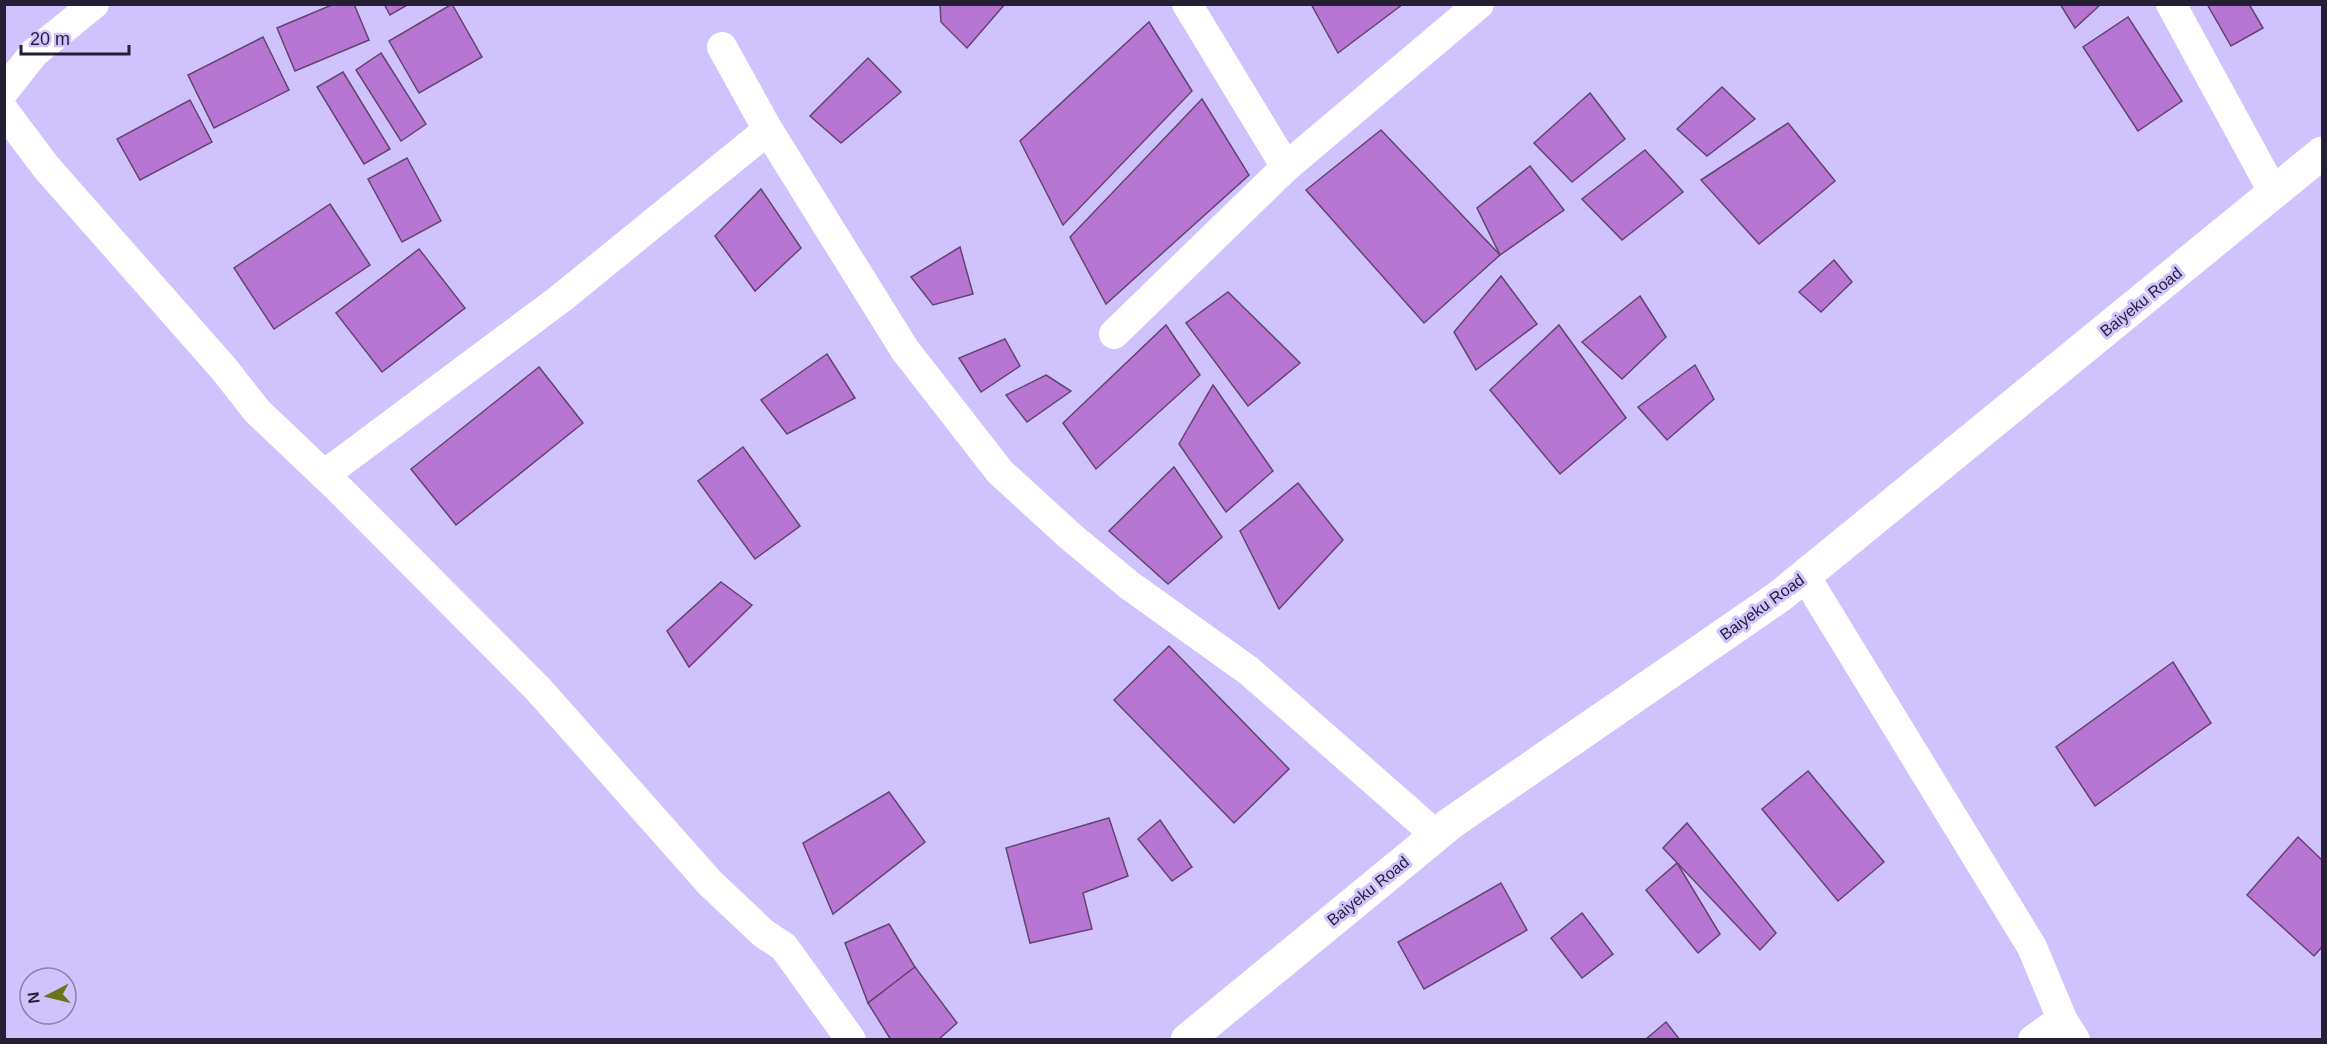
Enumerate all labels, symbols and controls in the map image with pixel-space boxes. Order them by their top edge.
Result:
scale bar [21,18,129,56]
text: 20 m [30,29,70,49]
street label: Baiyeku Road [2097,264,2185,340]
street label: Baiyeku Road [1717,571,1807,643]
street label: Baiyeku Road [1324,853,1412,929]
north arrow [18,966,78,1026]
text: N [24,991,43,1005]

